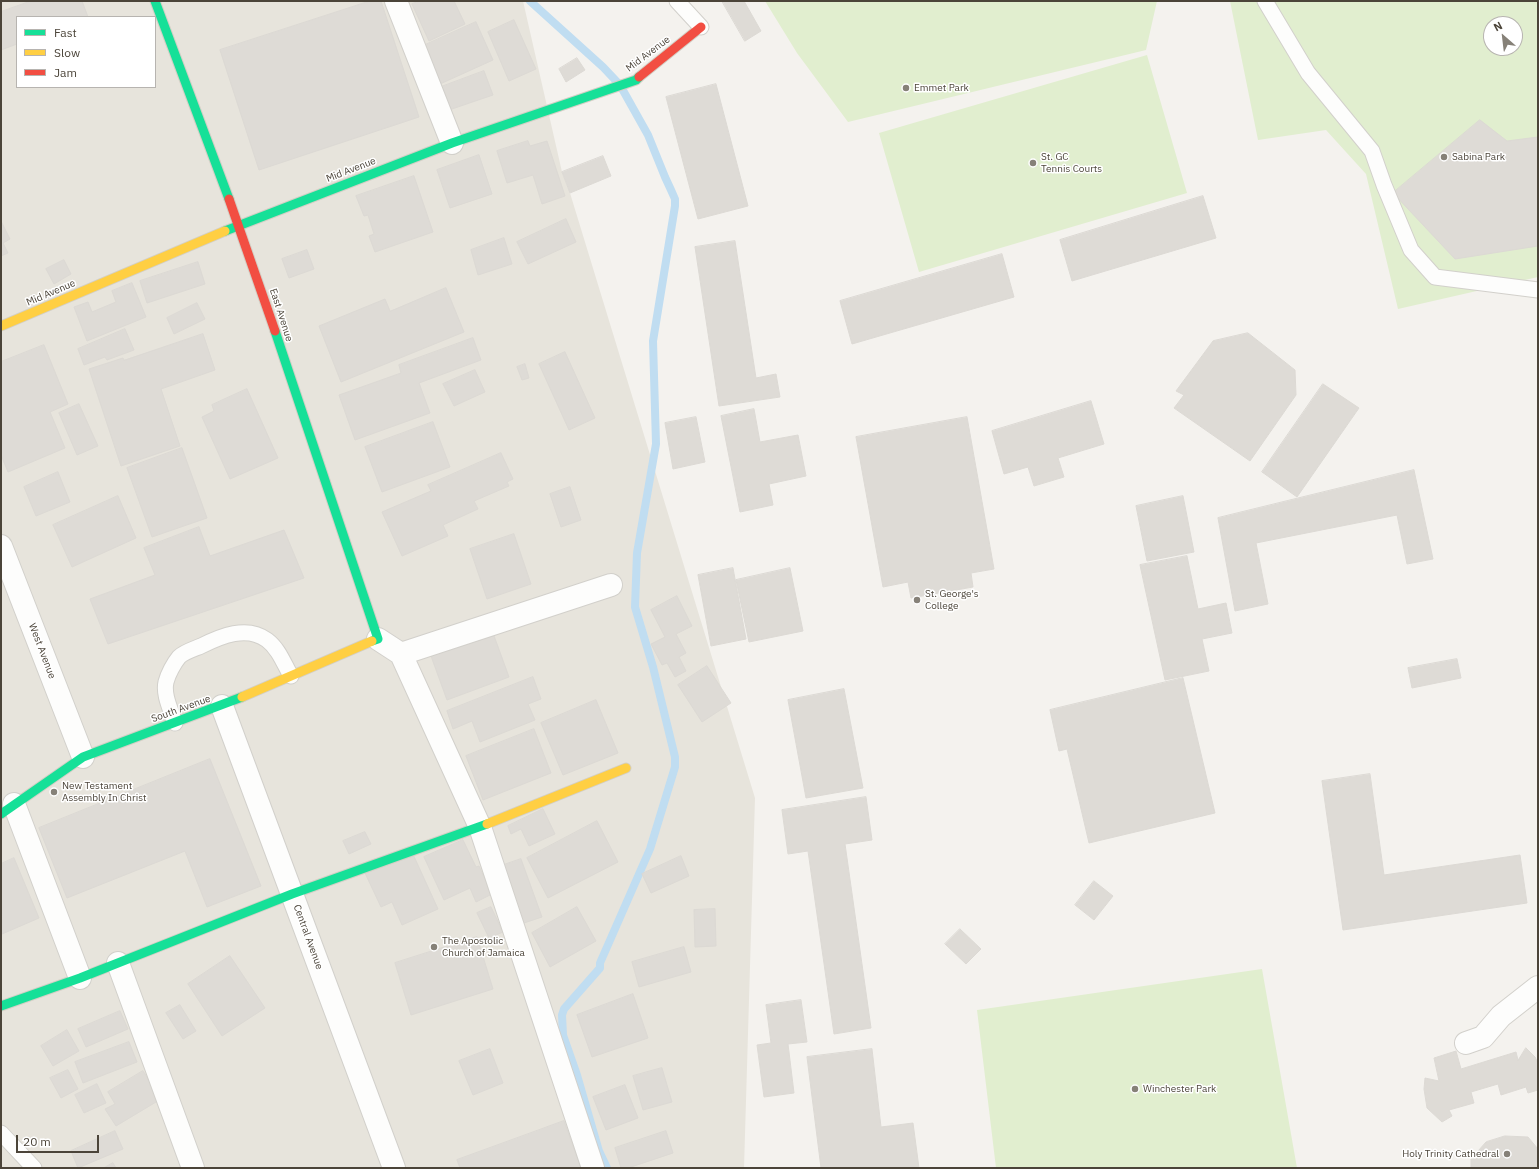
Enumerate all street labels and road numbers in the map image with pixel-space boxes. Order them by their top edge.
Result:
street label: Mid Avenue [624,34,672,74]
street label: Mid Avenue [324,155,378,185]
street label: Mid Avenue [25,277,77,309]
street label: East Avenue [267,287,295,343]
street label: West Avenue [26,622,58,680]
street label: South Avenue [150,693,212,725]
street label: Central Avenue [291,903,325,971]

